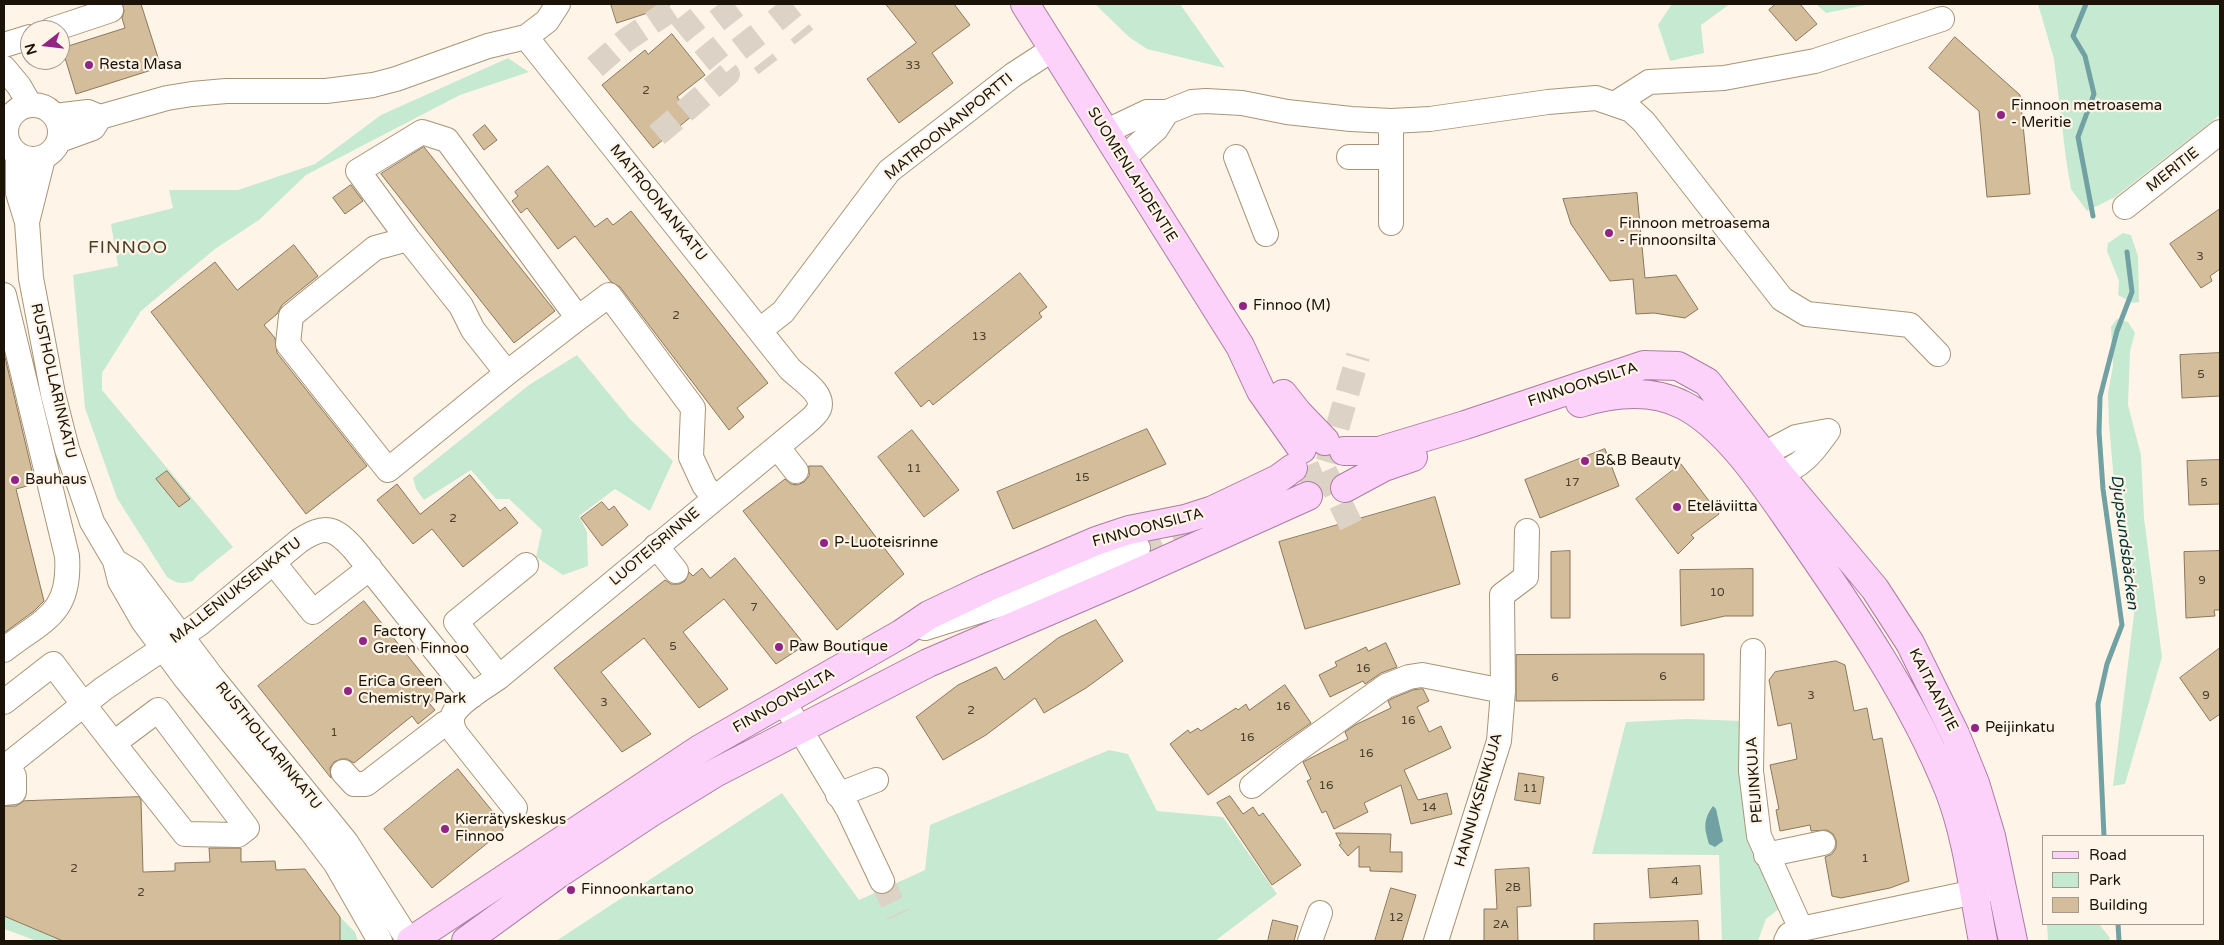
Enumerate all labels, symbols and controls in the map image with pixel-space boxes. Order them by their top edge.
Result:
north arrow [20,20,70,70]
text: N [21,41,41,57]
place label: Resta Masa [99,56,182,74]
marker: Resta Masa [83,59,95,71]
house number: 33 [905,59,921,73]
street label: MATROONANPORTTI [881,70,1017,184]
house number: 2 [642,84,650,98]
place label: Finnoon metroasema - Meritie [2011,97,2162,132]
street label: SUOMENLAHDENTIE [1083,104,1181,246]
marker: Finnoon metroasema - Meritie [1995,109,2007,121]
street label: MATROONANKATU [605,141,711,265]
street label: MERITIE [2143,144,2203,196]
place label: Finnoon metroasema - Finnoonsilta [1619,215,1770,250]
marker: Finnoon metroasema - Finnoonsilta [1603,227,1615,239]
district label: FINNOO [87,237,169,259]
house number: 3 [2196,250,2204,264]
place label: Finnoo (M) [1253,297,1330,315]
marker: Finnoo (M) [1237,300,1249,312]
street label: RUSTHOLLARINKATU [26,301,80,461]
house number: 2 [672,309,680,323]
house number: 13 [971,330,987,344]
street label: FINNOONSILTA [1526,359,1640,411]
house number: 5 [2197,368,2205,382]
place label: B&B Beauty [1595,452,1681,470]
marker: B&B Beauty [1579,455,1591,467]
house number: 11 [906,462,922,476]
place label: Bauhaus [25,471,87,489]
house number: 15 [1074,471,1090,485]
water label: Djupsundsbäcken [2106,473,2142,611]
marker: Bauhaus [9,474,21,486]
house number: 17 [1564,476,1580,490]
house number: 5 [2200,476,2208,490]
place label: Eteläviitta [1687,498,1758,516]
marker: Eteläviitta [1671,501,1683,513]
street label: LUOTEISRINNE [606,504,704,590]
street label: FINNOONSILTA [1090,505,1206,551]
house number: 2 [449,512,457,526]
street label: MALLENIUKSENKATU [167,534,305,648]
place label: P-Luoteisrinne [834,534,938,552]
marker: P-Luoteisrinne [818,537,830,549]
house number: 9 [2198,574,2206,588]
house number: 10 [1709,586,1725,600]
house number: 7 [750,601,758,615]
place label: Factory Green Finnoo [373,623,469,658]
marker: Factory Green Finnoo [357,635,369,647]
place label: Paw Boutique [789,638,888,656]
house number: 5 [669,640,677,654]
marker: Paw Boutique [773,641,785,653]
street label: KAITAANTIE [1904,646,1962,734]
house number: 16 [1355,662,1371,676]
street label: FINNOONSILTA [730,665,838,737]
house number: 6 [1659,670,1667,684]
house number: 6 [1551,671,1559,685]
place label: EriCa Green Chemistry Park [358,673,466,708]
street label: RUSTHOLLARINKATU [211,679,325,813]
marker: EriCa Green Chemistry Park [342,685,354,697]
house number: 3 [1807,689,1815,703]
house number: 9 [2202,689,2210,703]
house number: 3 [600,696,608,710]
house number: 16 [1275,700,1291,714]
house number: 2 [967,704,975,718]
house number: 16 [1400,714,1416,728]
place label: Peijinkatu [1985,719,2055,737]
marker: Peijinkatu [1969,722,1981,734]
house number: 1 [330,726,338,740]
house number: 16 [1239,731,1255,745]
street label: HANNUKSENKUJA [1451,731,1507,869]
street label: PEIJINKUJA [1743,736,1767,824]
house number: 16 [1358,747,1374,761]
house number: 16 [1318,779,1334,793]
house number: 11 [1522,782,1538,796]
house number: 14 [1421,801,1437,815]
place label: Kierrätyskeskus Finnoo [455,811,566,846]
marker: Kierrätyskeskus Finnoo [439,823,451,835]
legend [2042,835,2204,925]
text: Road [2089,846,2127,864]
house number: 1 [1861,852,1869,866]
house number: 2 [70,862,78,876]
text: Park [2089,871,2121,889]
house number: 4 [1671,875,1679,889]
place label: Finnoonkartano [581,881,694,899]
house number: 2B [1505,881,1521,895]
marker: Finnoonkartano [565,884,577,896]
house number: 2 [137,886,145,900]
text: Building [2089,896,2148,914]
house number: 12 [1388,911,1404,925]
house number: 2A [1493,918,1509,932]

